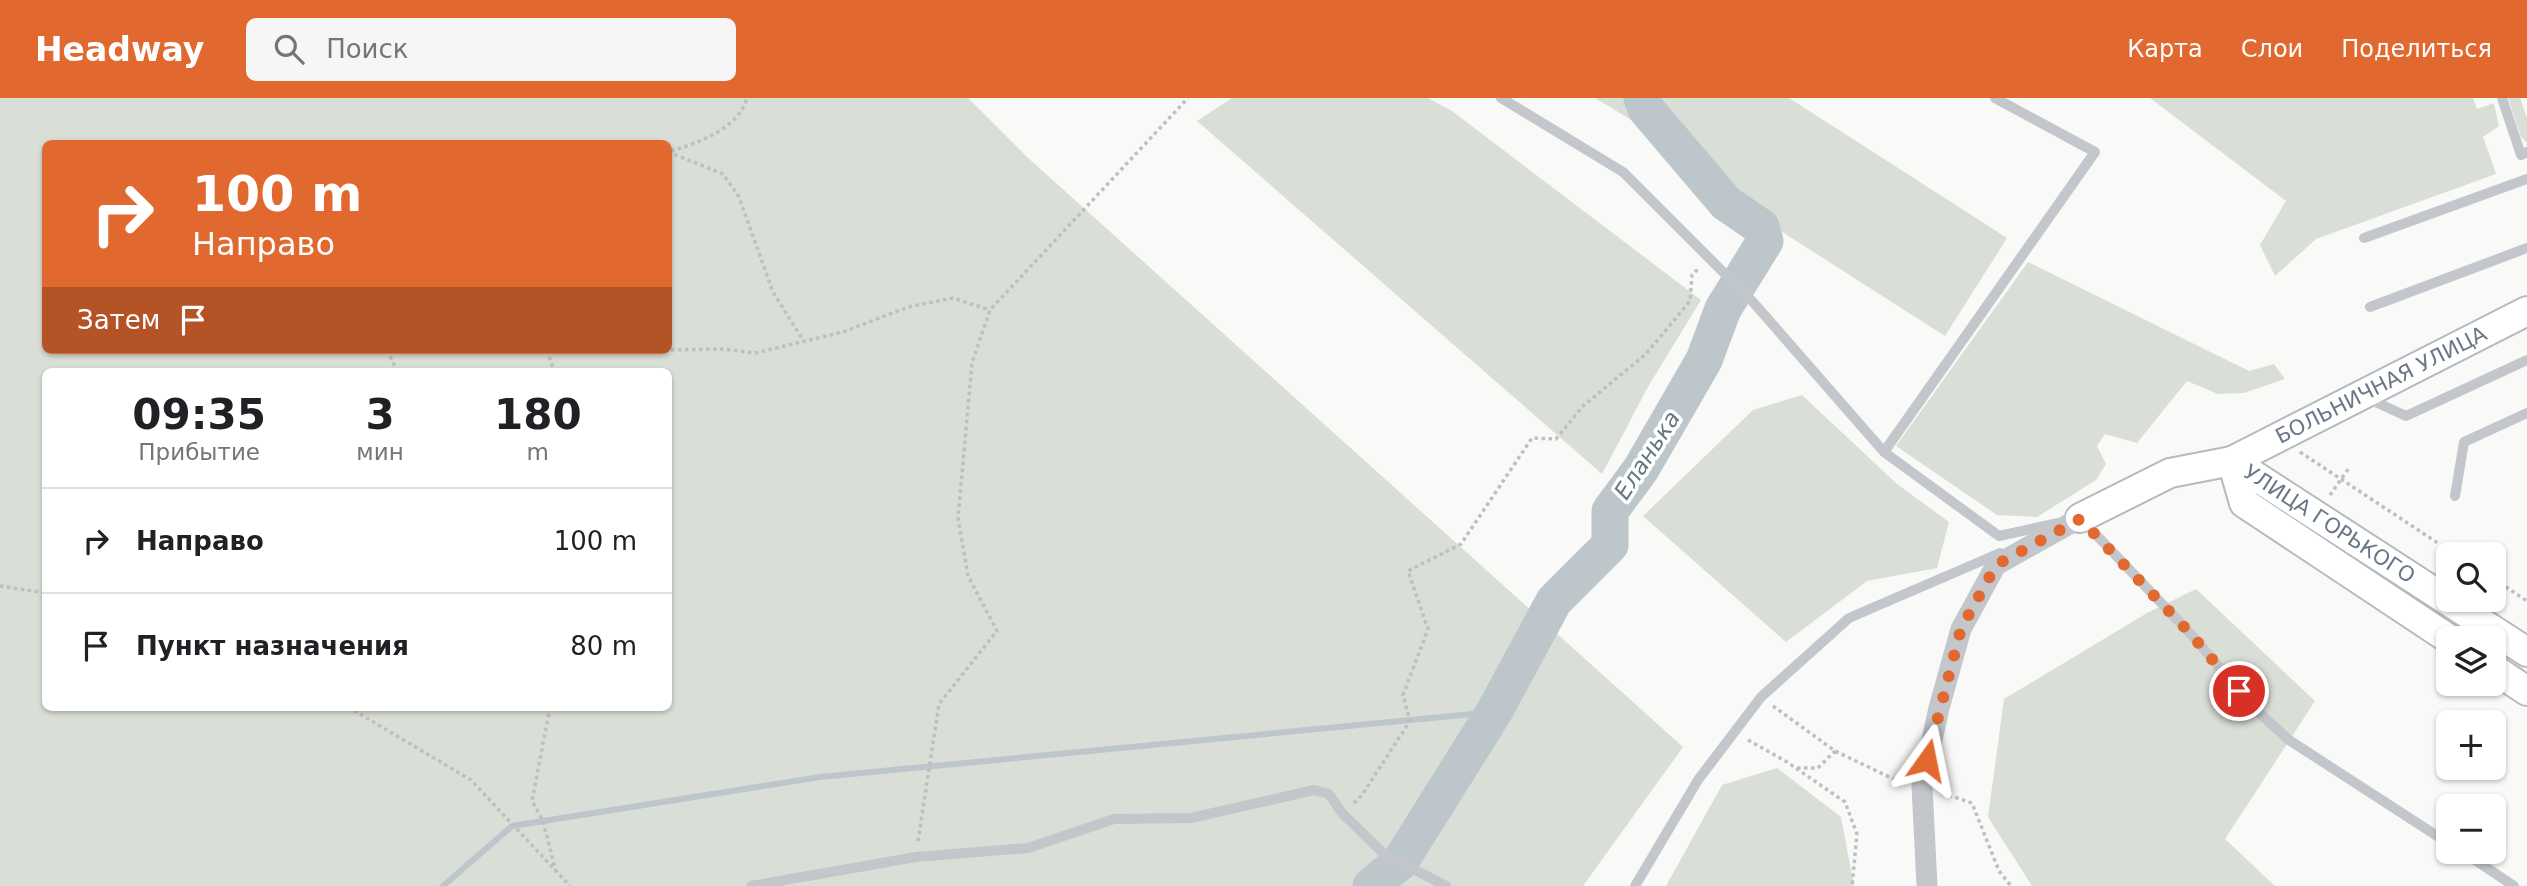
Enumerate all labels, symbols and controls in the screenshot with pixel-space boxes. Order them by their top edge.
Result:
search box [246,18,736,81]
text: Headway [35,30,204,69]
icon: search [270,30,308,68]
text: Поиск [326,34,409,64]
text: Карта [2127,35,2203,63]
text: Слои [2241,35,2303,63]
text: Поделиться [2341,35,2492,63]
text: 100 m [192,166,362,223]
icon: right [77,168,168,259]
text: Направо [192,225,335,263]
icon: arrive [174,301,212,339]
text: Затем [77,305,160,335]
street label: БОЛЬНИЧНАЯ УЛИЦА [2272,321,2491,449]
text: 09:35 [132,390,266,439]
text: 3 [365,390,395,439]
text: 180 [494,390,582,439]
water label: Еланька [1609,406,1685,504]
text: Прибытие [138,439,260,465]
text: мин [356,439,404,465]
text: m [527,439,549,465]
street label: УЛИЦА ГОРЬКОГО [2239,460,2419,588]
icon: right [77,522,115,560]
text: Направо [136,526,264,556]
text: 100 m [554,526,637,556]
map controls [2436,542,2506,864]
button: search [2436,542,2506,612]
button: layers [2436,626,2506,696]
icon: arrive [77,627,115,665]
text: Пункт назначения [136,631,409,661]
text: 80 m [570,631,637,661]
pin [2209,661,2269,721]
icon: arrive [2220,672,2258,710]
button: + [2436,710,2506,780]
position arrow [1890,723,1964,797]
button: − [2436,794,2506,864]

